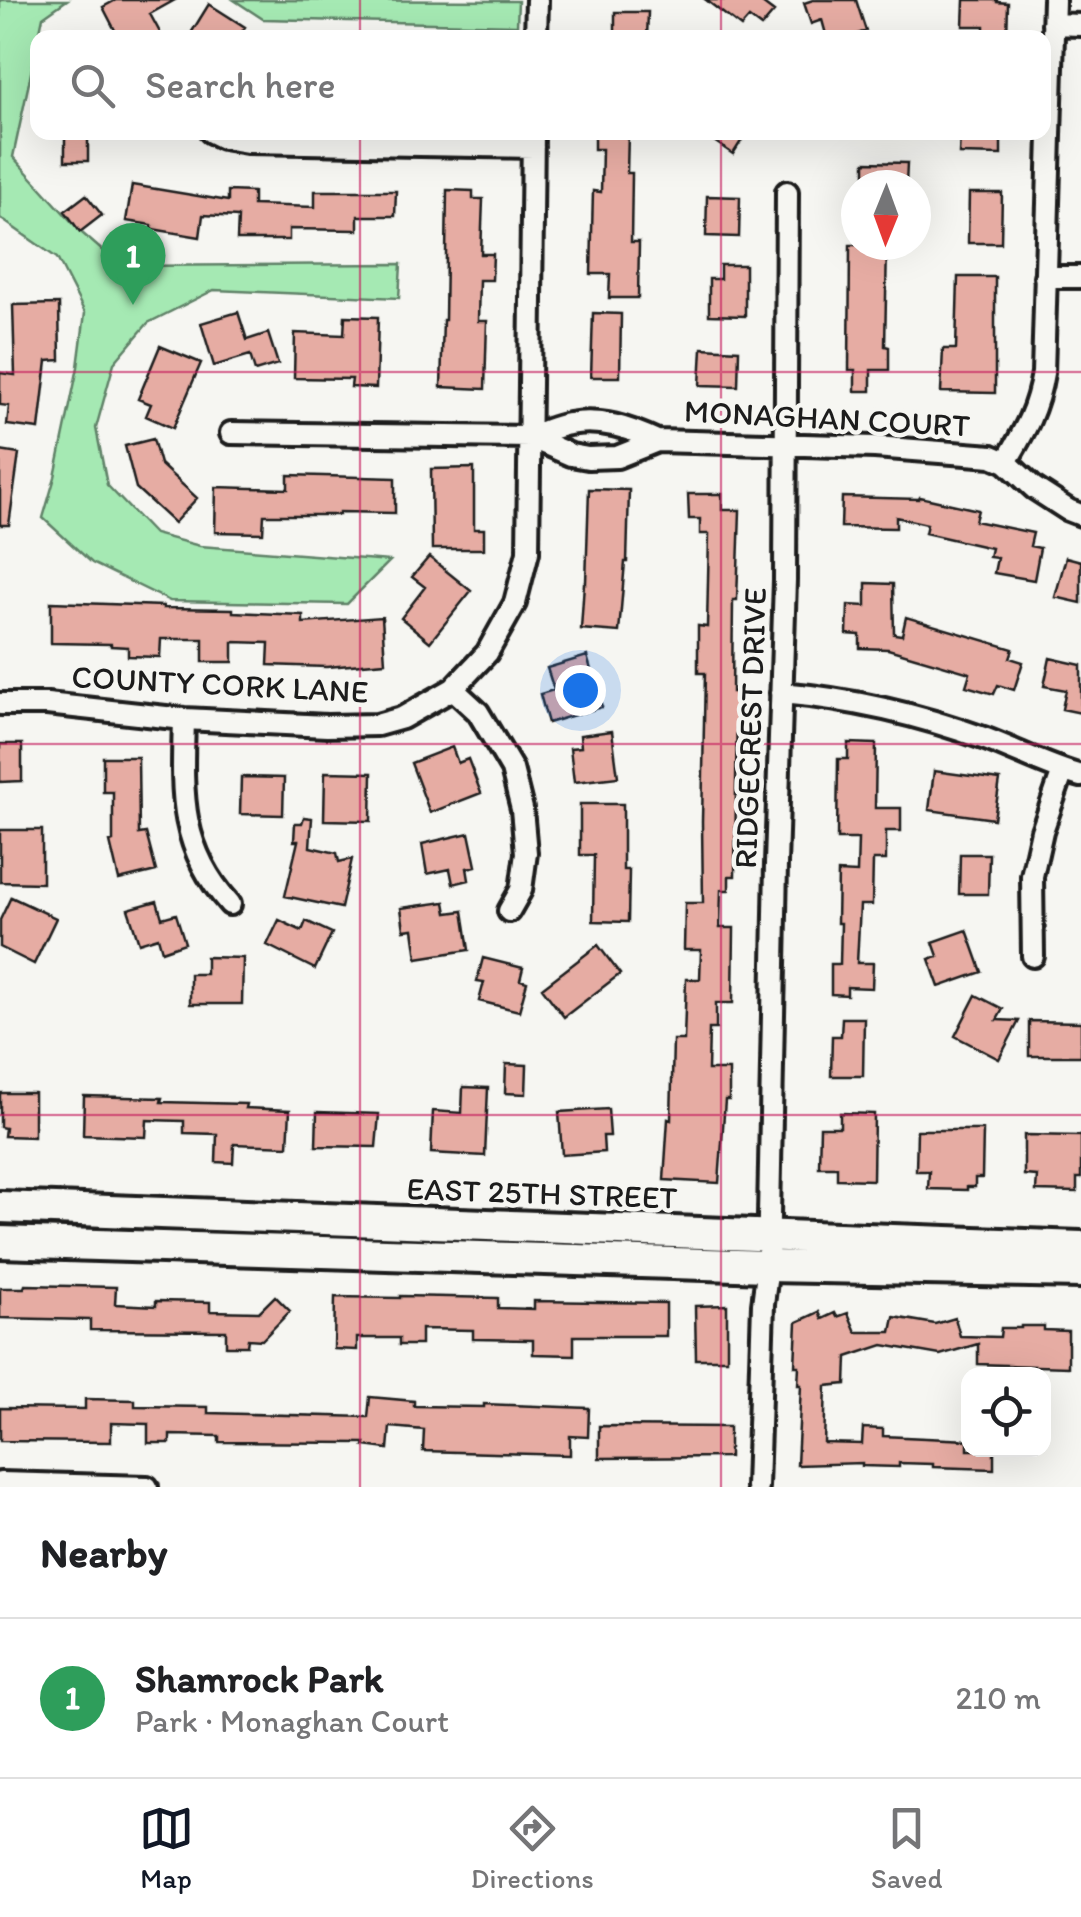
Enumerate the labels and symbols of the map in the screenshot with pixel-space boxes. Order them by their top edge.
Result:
north arrow [841,170,931,260]
pin: 1 [100,222,166,305]
street label: MONAGHAN COURT [683,392,971,444]
street label: RIDGECREST DRIVE [726,587,774,869]
street label: COUNTY CORK LANE [71,657,369,711]
your location [555,665,606,716]
street label: EAST 25TH STREET [406,1169,678,1217]

